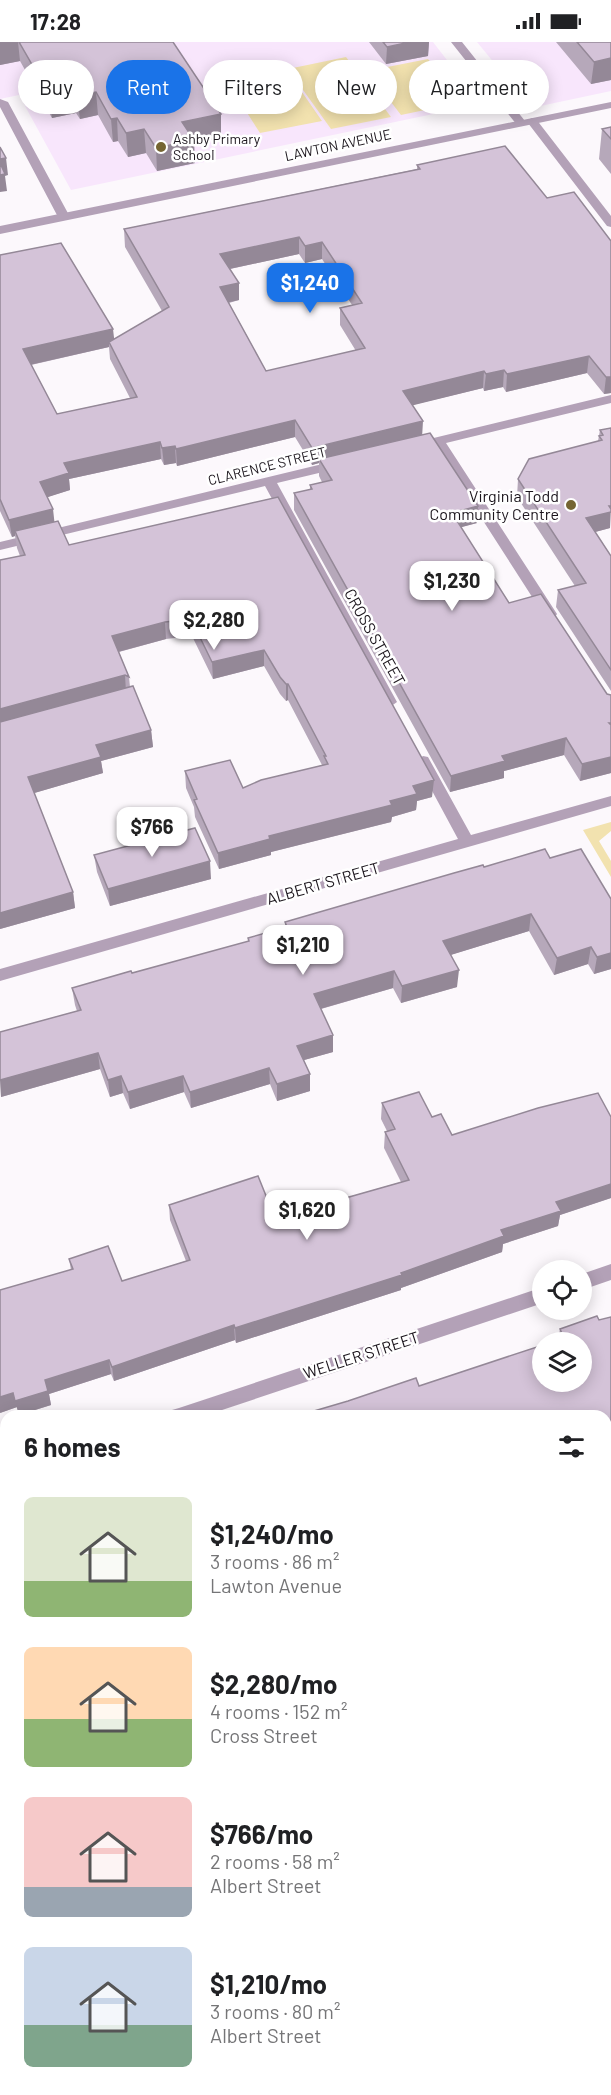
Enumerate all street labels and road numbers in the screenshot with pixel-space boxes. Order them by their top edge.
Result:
street label: LAWTON AVENUE [283,125,393,164]
street label: CLARENCE STREET [206,443,328,488]
street label: CROSS STREET [341,585,410,688]
street label: ALBERT STREET [264,857,382,908]
street label: WELLER STREET [300,1327,421,1382]

